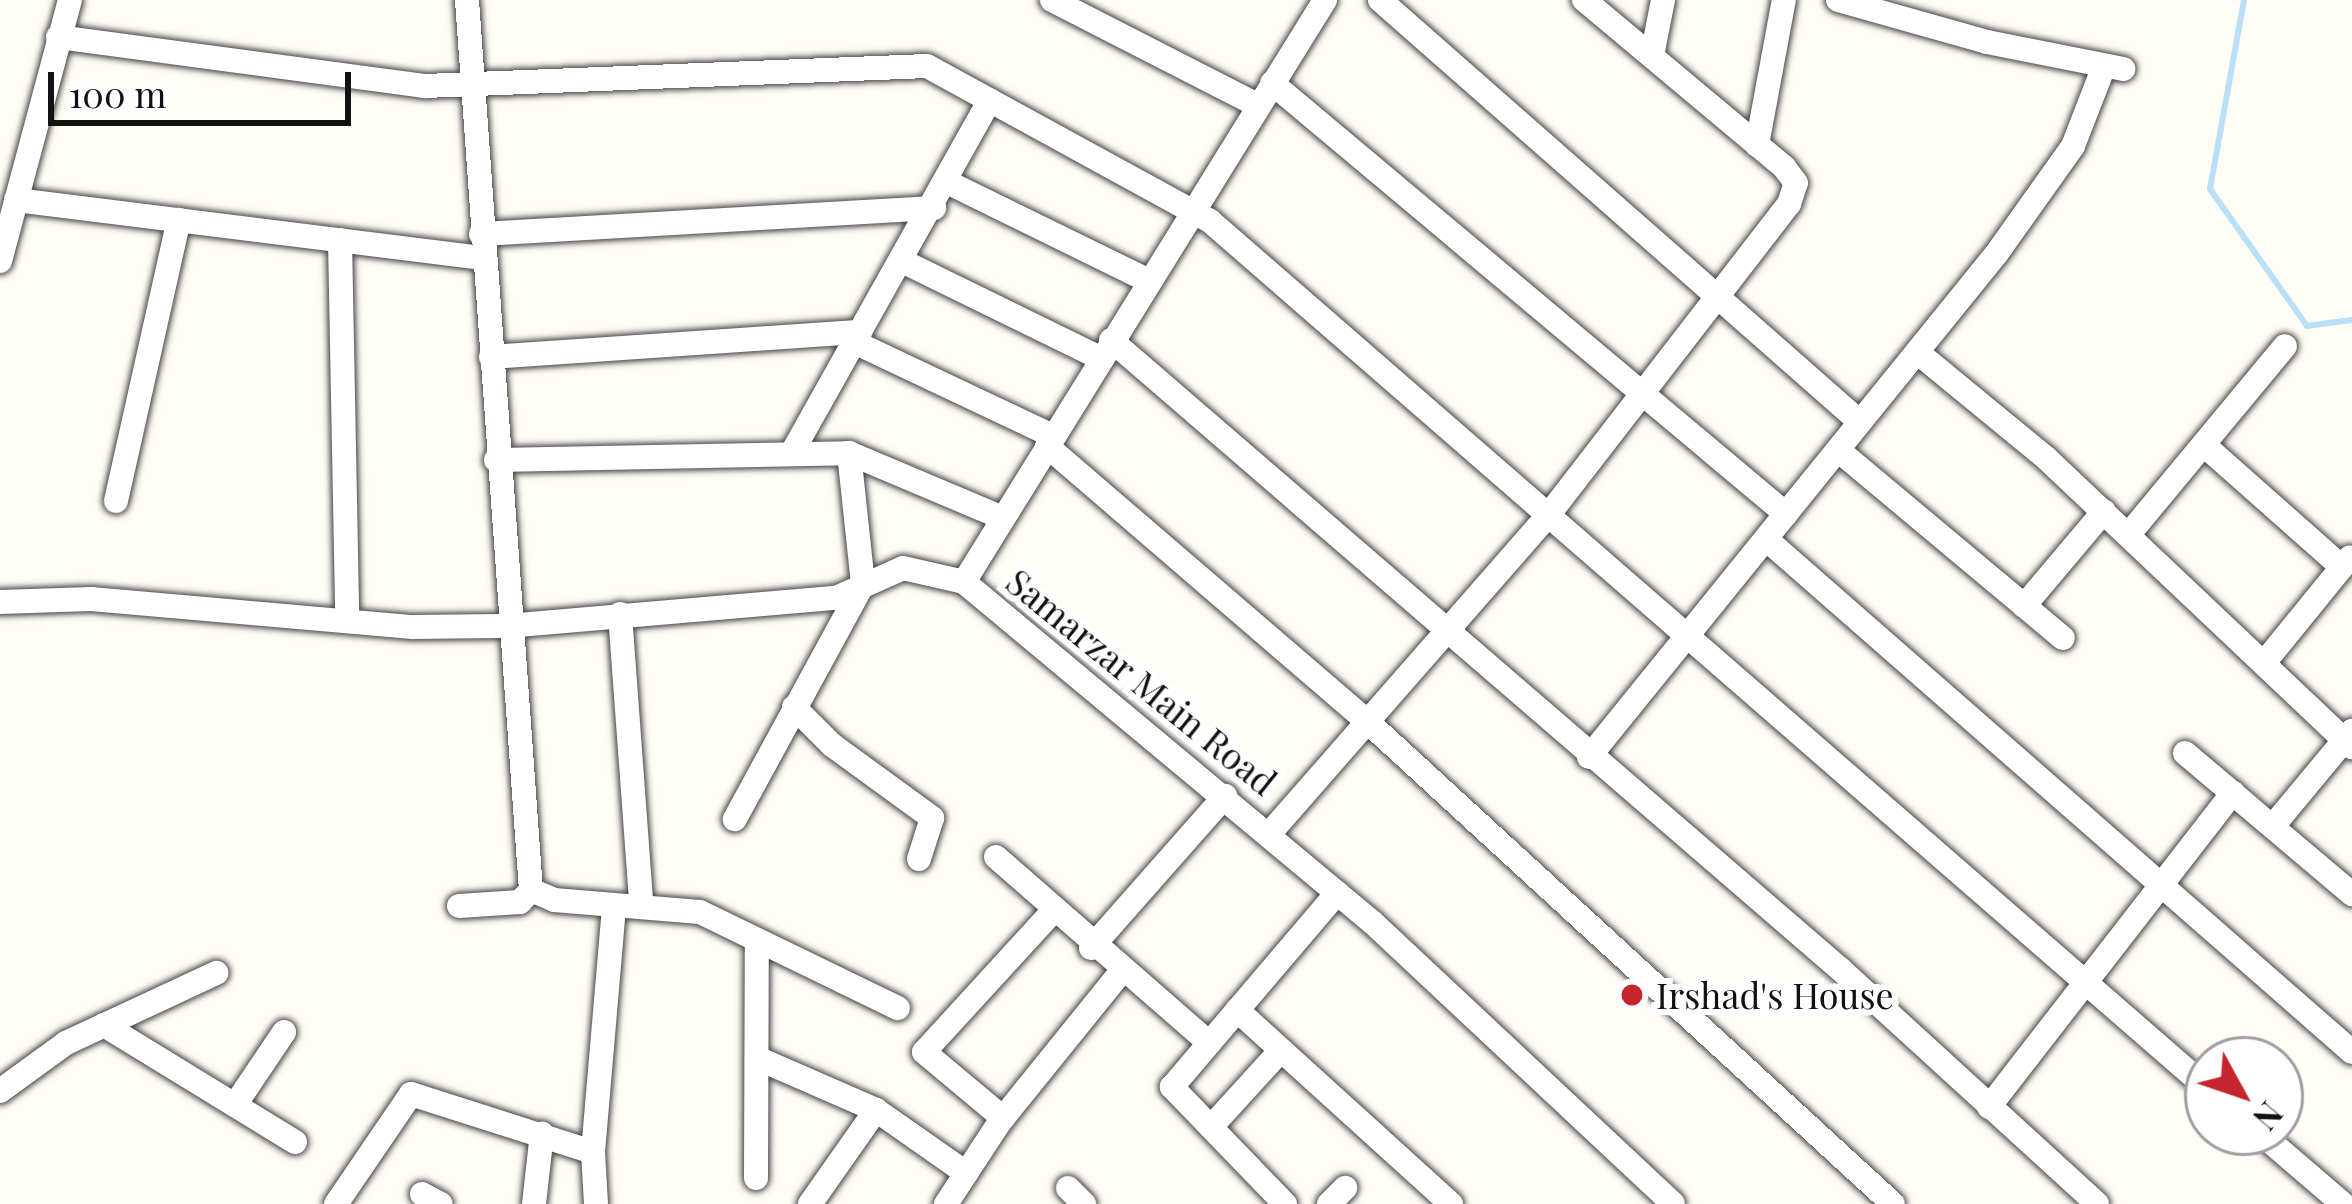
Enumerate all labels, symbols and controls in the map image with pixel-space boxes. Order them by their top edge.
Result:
scale bar [54,48,357,122]
text: 100 m [69,69,166,117]
street label: Samarzar Main Road [998,559,1286,803]
place label: Irshad's House [1656,973,1894,1017]
marker: Irshad's House [1619,982,1645,1008]
north arrow [2184,1036,2304,1156]
text: N [2245,1094,2294,1140]

